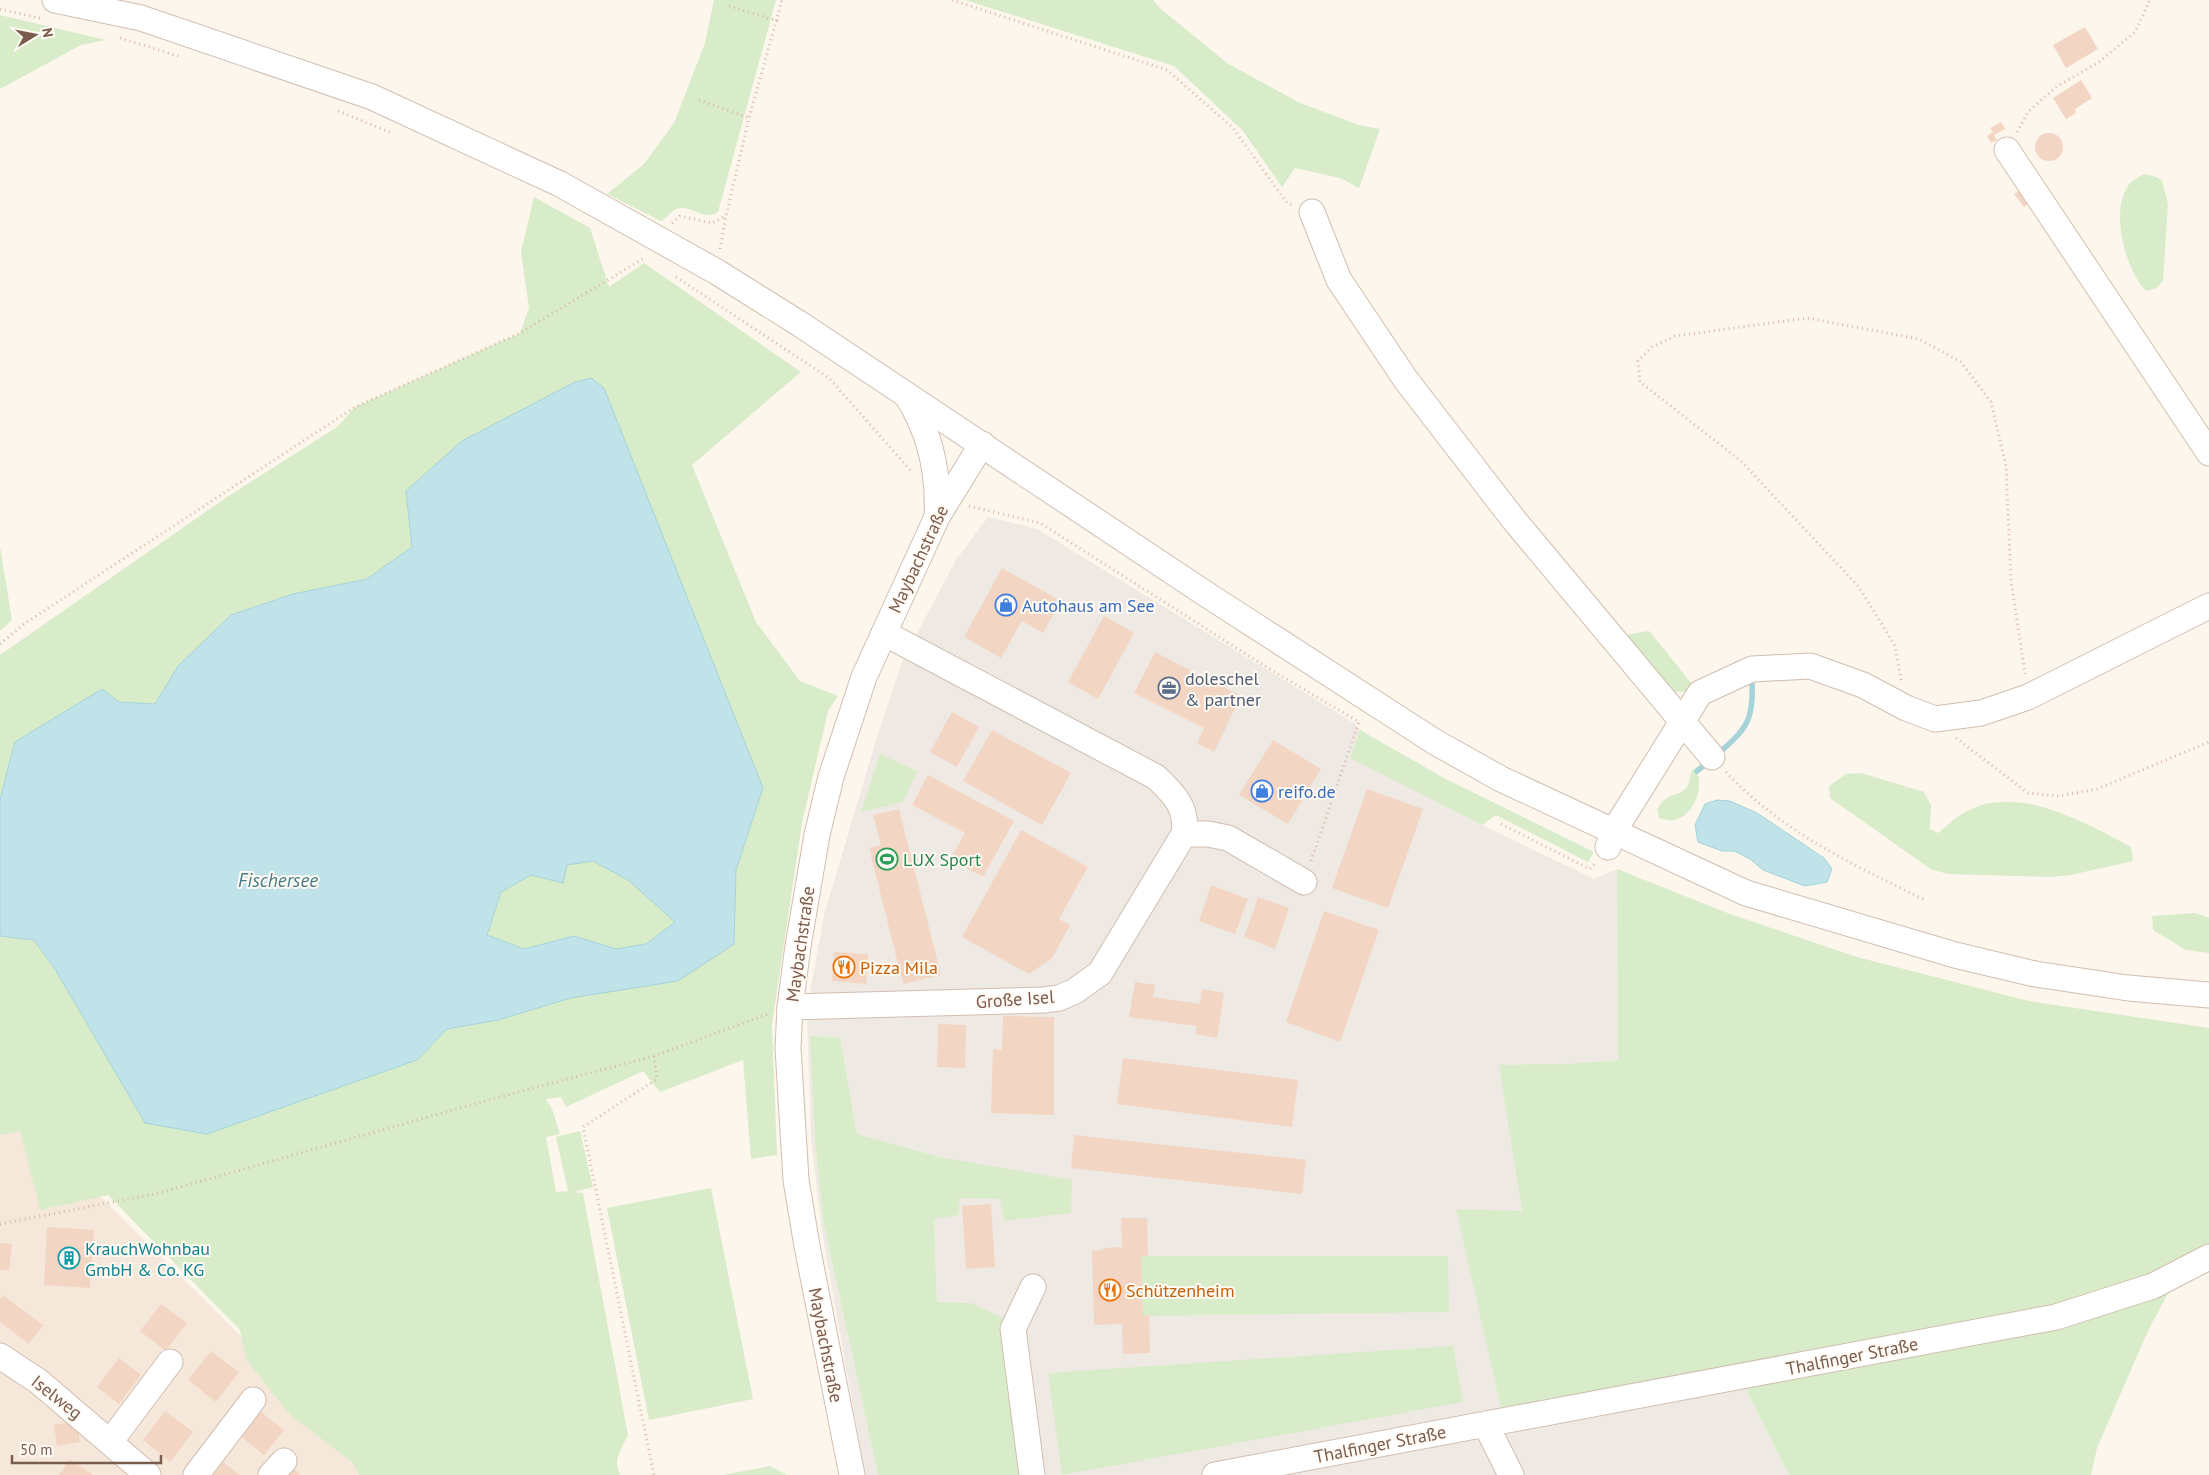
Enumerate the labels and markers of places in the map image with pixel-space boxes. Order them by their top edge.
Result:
shop icon: Autohaus am See [994,593,1018,617]
place label: Autohaus am See [1022,594,1155,617]
place label: doleschel & partner [1185,667,1261,711]
office icon: doleschel & partner [1157,676,1181,700]
shop icon: reifo.de [1250,779,1274,803]
place label: reifo.de [1278,780,1336,803]
sports icon: LUX Sport [875,847,899,871]
place label: LUX Sport [903,848,981,871]
restaurant icon: Pizza Mila [832,955,856,979]
place label: Pizza Mila [860,956,938,979]
place label: KrauchWohnbau GmbH & Co. KG [85,1237,210,1281]
building icon: KrauchWohnbau GmbH & Co. KG [57,1246,81,1270]
restaurant icon: Schützenheim [1098,1278,1122,1302]
place label: Schützenheim [1126,1279,1235,1302]

